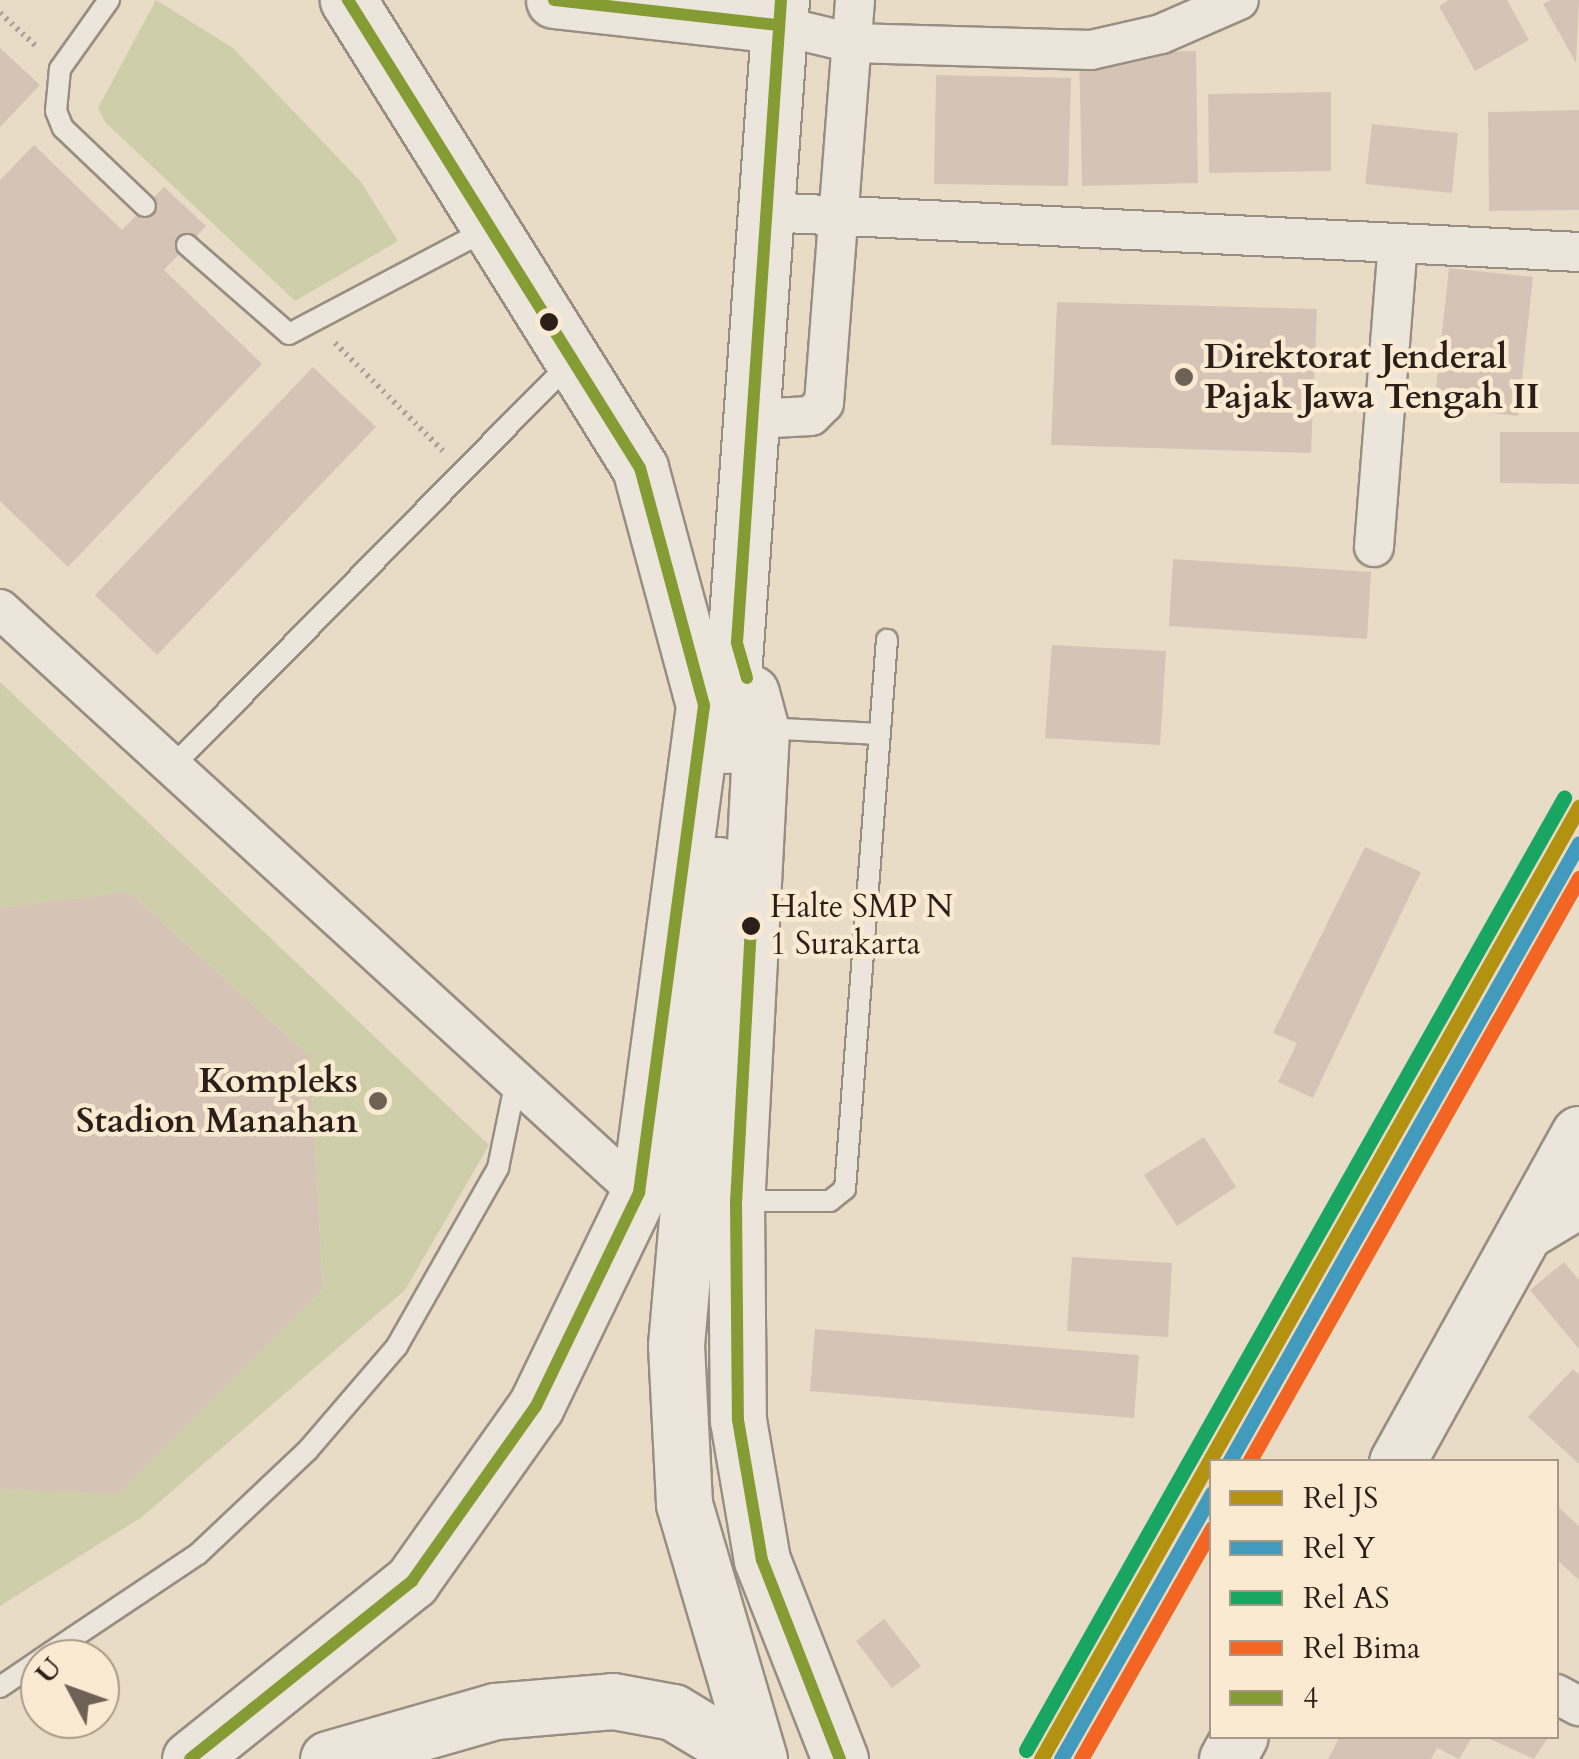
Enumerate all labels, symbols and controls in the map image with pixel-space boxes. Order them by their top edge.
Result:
unlabelled marker [539,312,559,332]
place label: Direktorat Jenderal Pajak Jawa Tengah II [1204,336,1539,418]
marker: Direktorat Jenderal Pajak Jawa Tengah II [1173,366,1195,388]
place label: Halte SMP N 1 Surakarta [770,889,953,964]
marker: Halte SMP N 1 Surakarta [741,916,761,936]
place label: Kompleks Stadion Manahan [76,1060,358,1142]
marker: Kompleks Stadion Manahan [367,1090,389,1112]
legend [1209,1459,1559,1739]
text: Rel JS [1303,1478,1378,1519]
text: Rel Y [1303,1528,1375,1569]
text: Rel AS [1303,1578,1389,1619]
text: Rel Bima [1303,1628,1420,1669]
north arrow [20,1639,120,1739]
text: U [27,1650,71,1692]
text: 4 [1303,1678,1318,1719]

